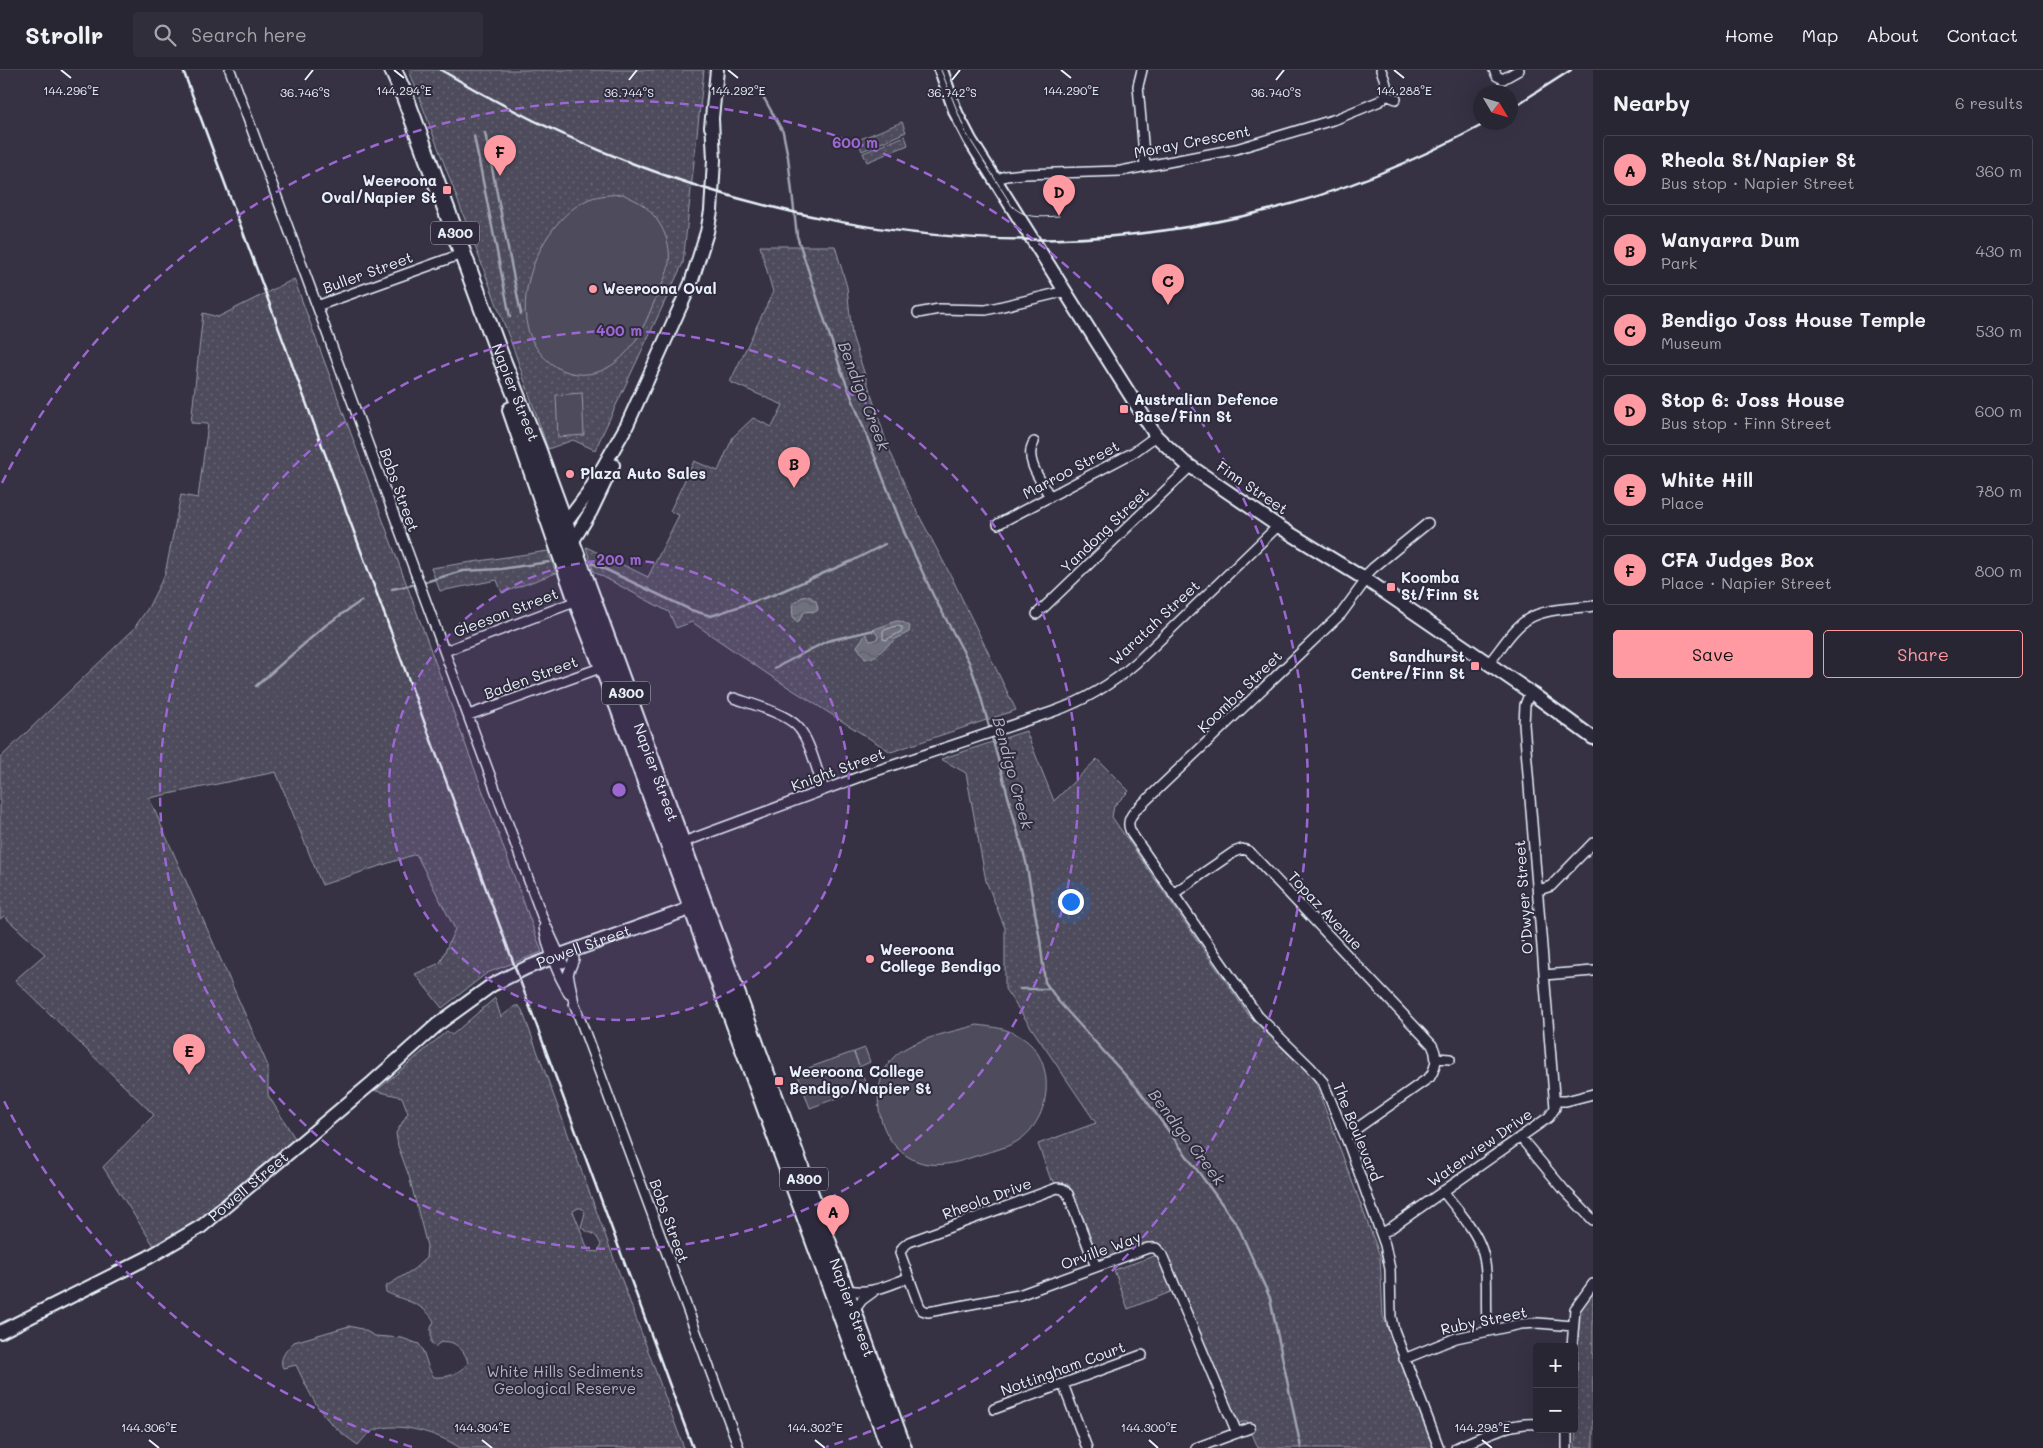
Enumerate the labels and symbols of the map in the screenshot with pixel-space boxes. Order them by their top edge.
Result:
text: 144.296°E [43,82,99,98]
text: 144.294°E [376,82,432,98]
text: 144.292°E [711,82,766,98]
text: 144.290°E [1043,82,1099,98]
text: 144.288°E [1376,82,1432,98]
text: 36.746°S [280,84,330,100]
text: 36.744°S [604,84,654,100]
text: 36.742°S [927,84,977,100]
text: 36.740°S [1251,84,1301,100]
north arrow [1473,85,1518,130]
street label: Moray Crescent [1132,120,1252,162]
text: 600 m [832,132,878,152]
pin: F [484,135,516,176]
place label: Weeroona Oval/Napier St [321,170,437,207]
pin: D [1043,175,1075,216]
marker: Weeroona Oval/Napier St [441,184,453,196]
road number: A300 [431,222,479,244]
street label: Buller Street [320,247,415,298]
pin: C [1152,264,1184,305]
place label: Weeroona Oval [603,278,716,298]
marker: Weeroona Oval [587,283,599,295]
text: 400 m [596,320,642,340]
water label: Bendigo Creek [834,338,895,454]
street label: Napier Street [487,341,544,444]
place label: Australian Defence Base/Finn St [1134,389,1278,426]
marker: Australian Defence Base/Finn St [1118,403,1130,415]
street label: Marroo Street [1019,435,1122,503]
street label: Bobs Street [376,445,424,534]
pin: B [778,447,810,488]
street label: Finn Street [1213,456,1292,518]
place label: Plaza Auto Sales [580,463,706,483]
marker: Plaza Auto Sales [564,468,576,480]
street label: Yandong Street [1056,482,1153,577]
text: 200 m [597,549,642,569]
place label: Koomba St/Finn St [1401,567,1480,604]
street label: Waratah Street [1105,575,1204,669]
marker: Koomba St/Finn St [1385,581,1397,593]
street label: Gleeson Street [450,583,561,641]
street label: Koomba Street [1193,646,1286,737]
place label: Sandhurst Centre/Finn St [1351,646,1465,683]
street label: Baden Street [481,651,580,703]
marker: Sandhurst Centre/Finn St [1469,660,1481,672]
road number: A300 [602,682,650,704]
water label: Bendigo Creek [988,714,1039,832]
street label: Napier Street [629,720,684,824]
street label: Knight Street [788,743,887,795]
centre of rings [610,781,628,799]
street label: O'Dwyer Street [1509,839,1537,955]
street label: Topaz Avenue [1284,867,1367,954]
your location [1058,889,1084,915]
street label: Powell Street [533,920,633,972]
place label: Weeroona College Bendigo [880,939,1001,976]
marker: Weeroona College Bendigo [864,953,876,965]
pin: E [173,1034,205,1075]
place label: Weeroona College Bendigo/Napier St [789,1061,932,1098]
marker: Weeroona College Bendigo/Napier St [773,1075,785,1087]
street label: The Boulevard [1329,1079,1387,1184]
water label: Bendigo Creek [1144,1084,1231,1189]
street label: Waterview Drive [1423,1103,1536,1191]
street label: Powell Street [203,1146,292,1226]
road number: A300 [780,1168,828,1190]
street label: Rheola Drive [939,1173,1034,1224]
street label: Bobs Street [646,1176,694,1265]
pin: A [817,1195,849,1236]
street label: Orville Way [1058,1226,1144,1274]
street label: Napier Street [825,1255,880,1359]
street label: Ruby Street [1439,1301,1529,1339]
street label: Nottingham Court [998,1336,1128,1400]
park label: White Hills Sediments Geological Reserve [486,1361,644,1398]
text: 144.306°E [121,1419,177,1435]
text: 144.304°E [454,1419,510,1435]
text: 144.302°E [787,1419,843,1435]
text: 144.300°E [1121,1419,1177,1435]
text: 144.298°E [1454,1419,1510,1435]

